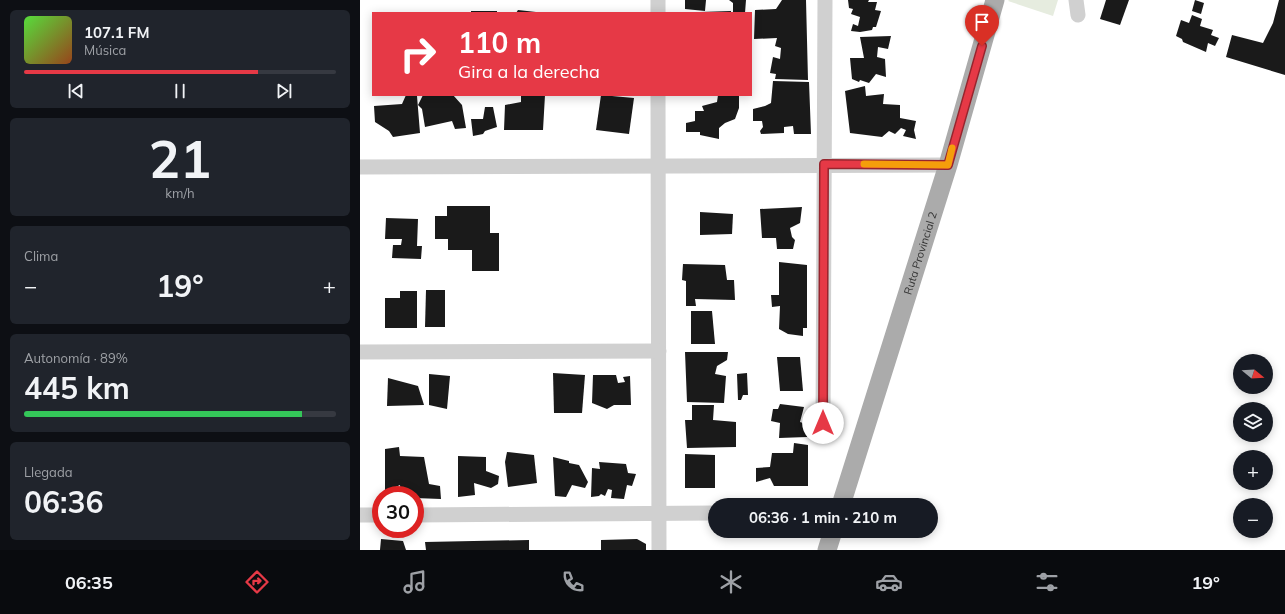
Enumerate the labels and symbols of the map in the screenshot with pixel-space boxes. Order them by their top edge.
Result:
pin [965,5,999,46]
street label: Ruta Provincial 2 [901,210,940,296]
north arrow [1233,354,1273,394]
position arrow [802,402,844,444]
speed limit sign: 30 [372,486,424,538]

